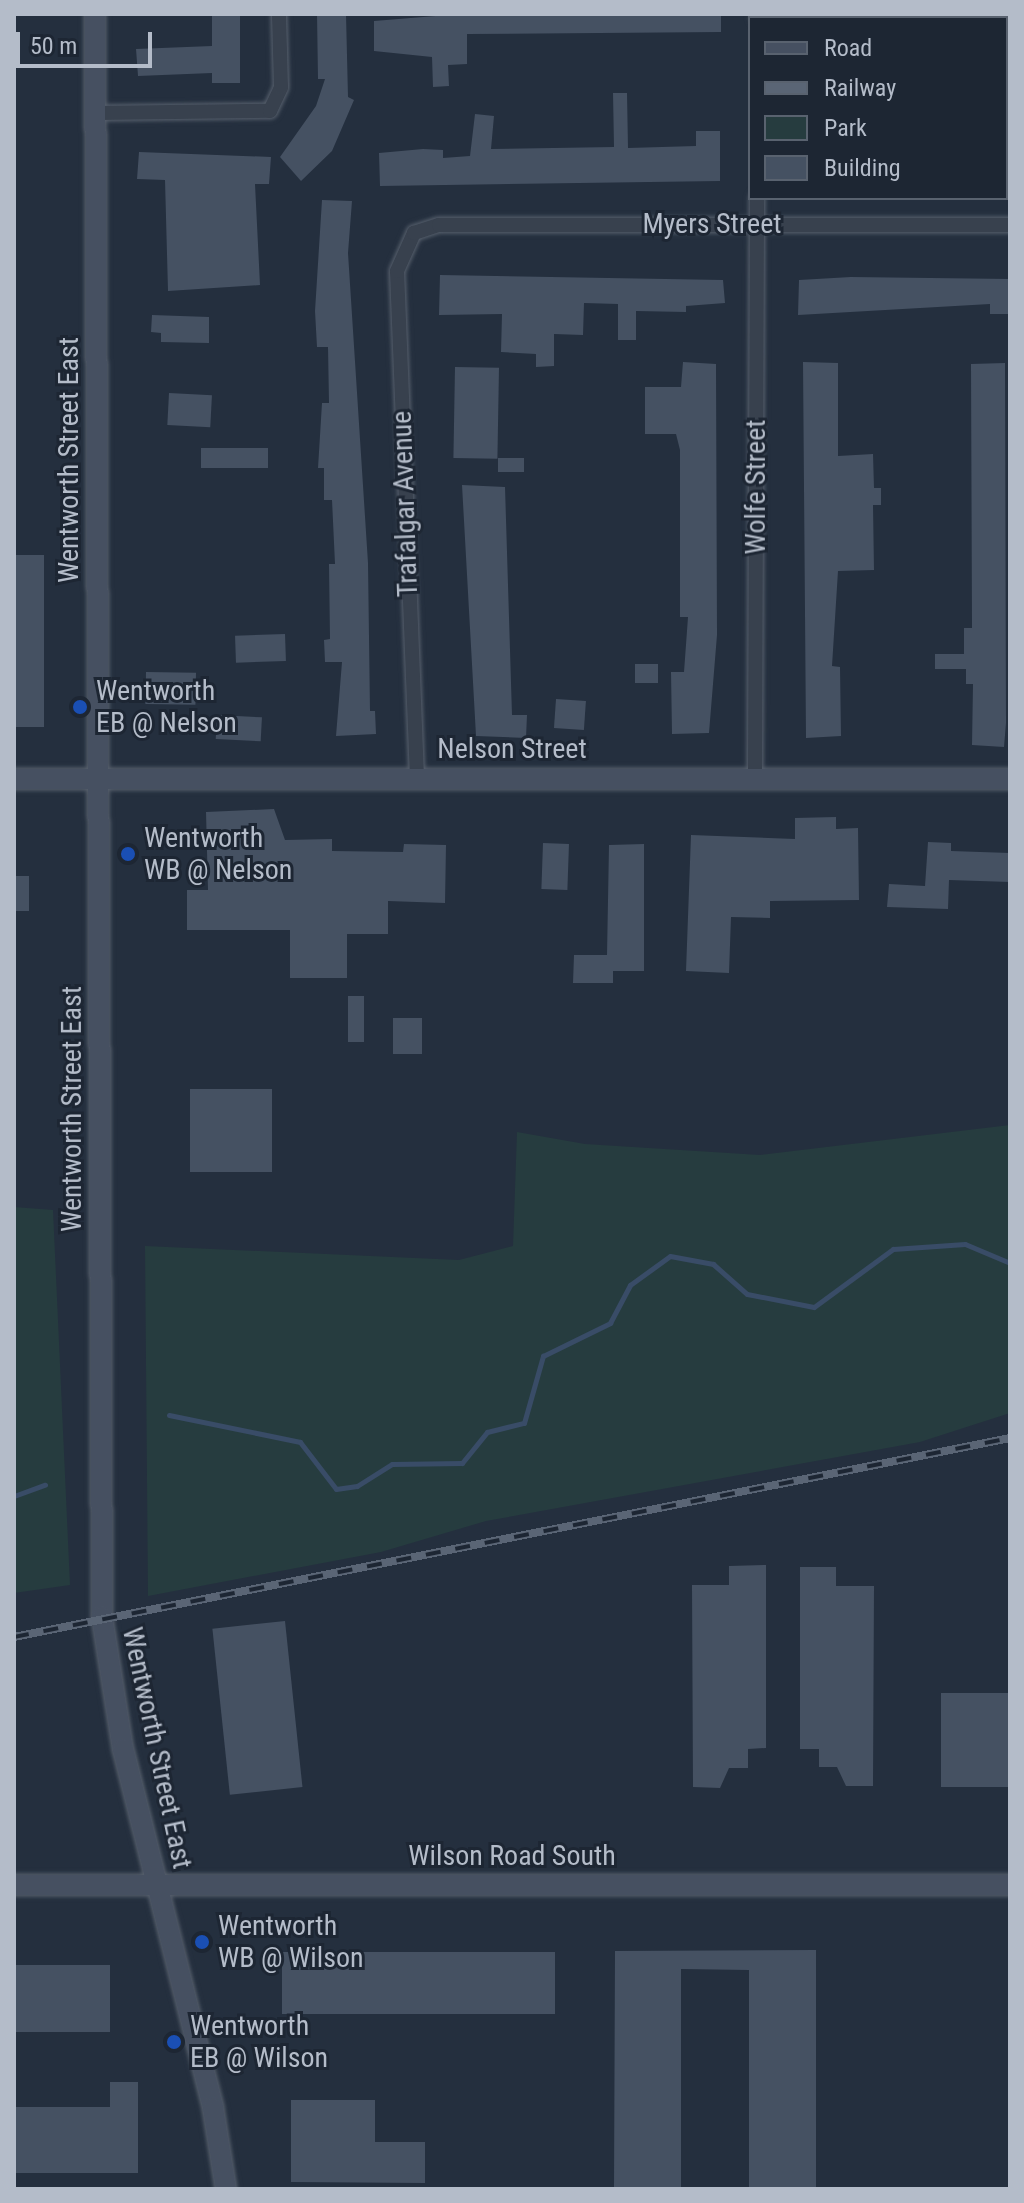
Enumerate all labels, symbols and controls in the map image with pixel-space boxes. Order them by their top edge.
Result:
scale bar [20,16,156,66]
legend [748,16,1008,200]
text: 50 m [30,32,77,60]
text: Road [824,34,872,62]
text: Railway [824,74,896,102]
text: Park [824,114,867,142]
text: Building [824,154,901,182]
street label: Myers Street [642,207,782,241]
street label: Wentworth Street East [52,337,86,583]
street label: Trafalgar Avenue [385,410,425,598]
street label: Wolfe Street [739,419,773,555]
place label: Wentworth EB @ Nelson [96,674,237,740]
marker: Wentworth EB @ Nelson [71,698,89,716]
street label: Nelson Street [437,732,587,766]
place label: Wentworth WB @ Nelson [144,821,292,887]
marker: Wentworth WB @ Nelson [119,845,137,863]
street label: Wentworth Street East [55,986,89,1232]
street label: Wentworth Street East [115,1624,199,1872]
street label: Wilson Road South [408,1839,616,1873]
place label: Wentworth WB @ Wilson [218,1909,364,1975]
marker: Wentworth WB @ Wilson [193,1933,211,1951]
place label: Wentworth EB @ Wilson [190,2009,328,2075]
marker: Wentworth EB @ Wilson [165,2033,183,2051]

